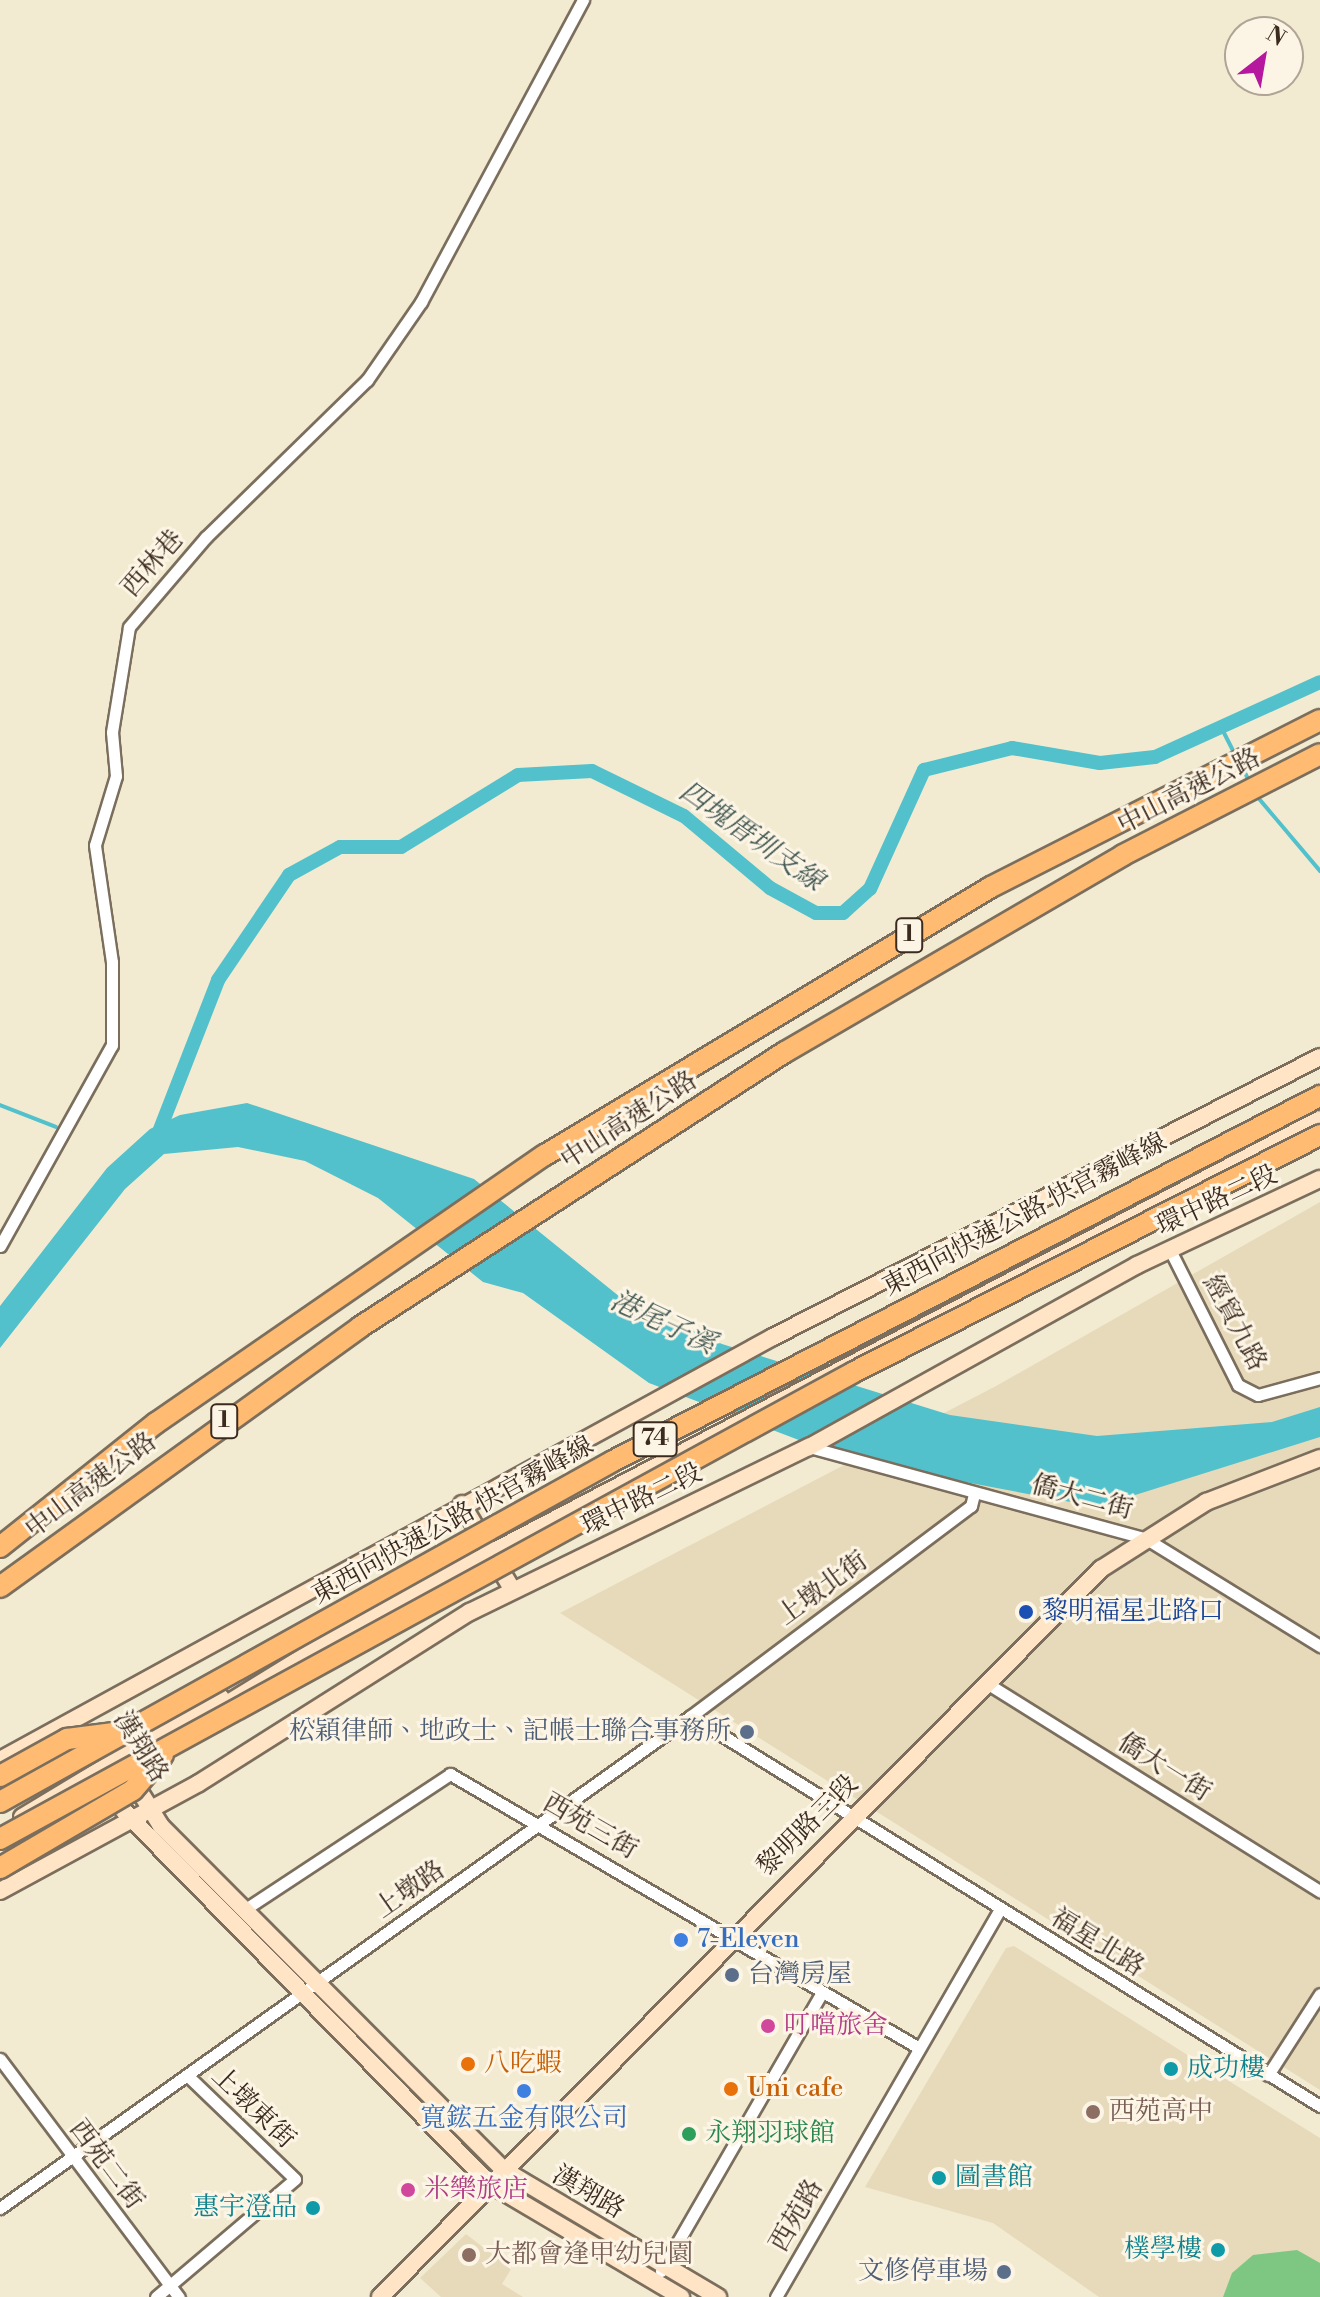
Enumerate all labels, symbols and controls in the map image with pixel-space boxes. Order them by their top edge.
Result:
north arrow [1224,16,1304,96]
text: N [1261,21,1290,53]
street label: 西林巷 [116,524,190,604]
street label: 中山高速公路 [1112,743,1266,841]
water label: 四塊厝圳支線 [673,775,829,899]
road number: 1 [895,915,923,955]
street label: 中山高速公路 [555,1065,703,1177]
street label: 東西向快速公路 快官霧峰線 [878,1127,1172,1303]
street label: 環中路二段 [1151,1159,1283,1243]
street label: 經貿九路 [1196,1270,1272,1376]
water label: 港尾子溪 [605,1284,721,1362]
road number: 1 [210,1401,238,1441]
road number: 74 [631,1419,679,1459]
street label: 中山高速公路 [19,1427,163,1545]
street label: 東西向快速公路 快官霧峰線 [307,1430,599,1612]
street label: 環中路二段 [577,1457,707,1543]
street label: 僑大二街 [1028,1469,1136,1527]
street label: 上墩北街 [772,1546,874,1632]
place label: 黎明福星北路口 [1042,1596,1224,1628]
marker: 黎明福星北路口 [1017,1603,1035,1621]
street label: 漢翔路 [106,1706,174,1788]
place label: 松穎律師、地政士、記帳士聯合事務所 [289,1716,731,1748]
marker: 松穎律師、地政士、記帳士聯合事務所 [738,1723,756,1741]
street label: 僑大一街 [1112,1727,1216,1809]
street label: 黎明路三段 [751,1769,865,1883]
street label: 西苑三街 [537,1787,643,1867]
street label: 上墩路 [369,1855,451,1925]
street label: 福星北路 [1045,1902,1149,1984]
place label: 7-Eleven [697,1924,799,1956]
marker: 7-Eleven [672,1931,690,1949]
place label: 台灣房屋 [748,1959,852,1991]
marker: 台灣房屋 [723,1966,741,1984]
place label: 叮噹旅舍 [784,2010,888,2042]
marker: 叮噹旅舍 [759,2017,777,2035]
place label: 八吃蝦 [484,2048,562,2080]
place label: 成功樓 [1187,2053,1265,2085]
marker: 八吃蝦 [459,2055,477,2073]
marker: 成功樓 [1162,2060,1180,2078]
street label: 上墩東街 [205,2061,301,2155]
place label: Uni cafe [747,2073,843,2105]
marker: Uni cafe [722,2080,740,2098]
marker: 寬鋐五金有限公司 [515,2082,533,2100]
place label: 西苑高中 [1109,2096,1213,2128]
place label: 寬鋐五金有限公司 [420,2103,628,2135]
marker: 西苑高中 [1084,2103,1102,2121]
street label: 西苑二街 [62,2114,150,2216]
place label: 永翔羽球館 [705,2118,835,2150]
marker: 永翔羽球館 [680,2125,698,2143]
street label: 漢翔路 [546,2160,630,2226]
place label: 圖書館 [955,2162,1033,2194]
marker: 圖書館 [930,2169,948,2187]
place label: 米樂旅店 [424,2174,528,2206]
street label: 西苑路 [764,2174,830,2258]
marker: 米樂旅店 [399,2181,417,2199]
place label: 惠宇澄品 [193,2192,297,2224]
marker: 惠宇澄品 [304,2199,322,2217]
place label: 樸學樓 [1124,2234,1202,2266]
place label: 大都會逢甲幼兒園 [485,2239,693,2271]
marker: 樸學樓 [1209,2241,1227,2259]
marker: 大都會逢甲幼兒園 [460,2246,478,2264]
place label: 文修停車場 [858,2256,988,2288]
marker: 文修停車場 [995,2263,1013,2281]

